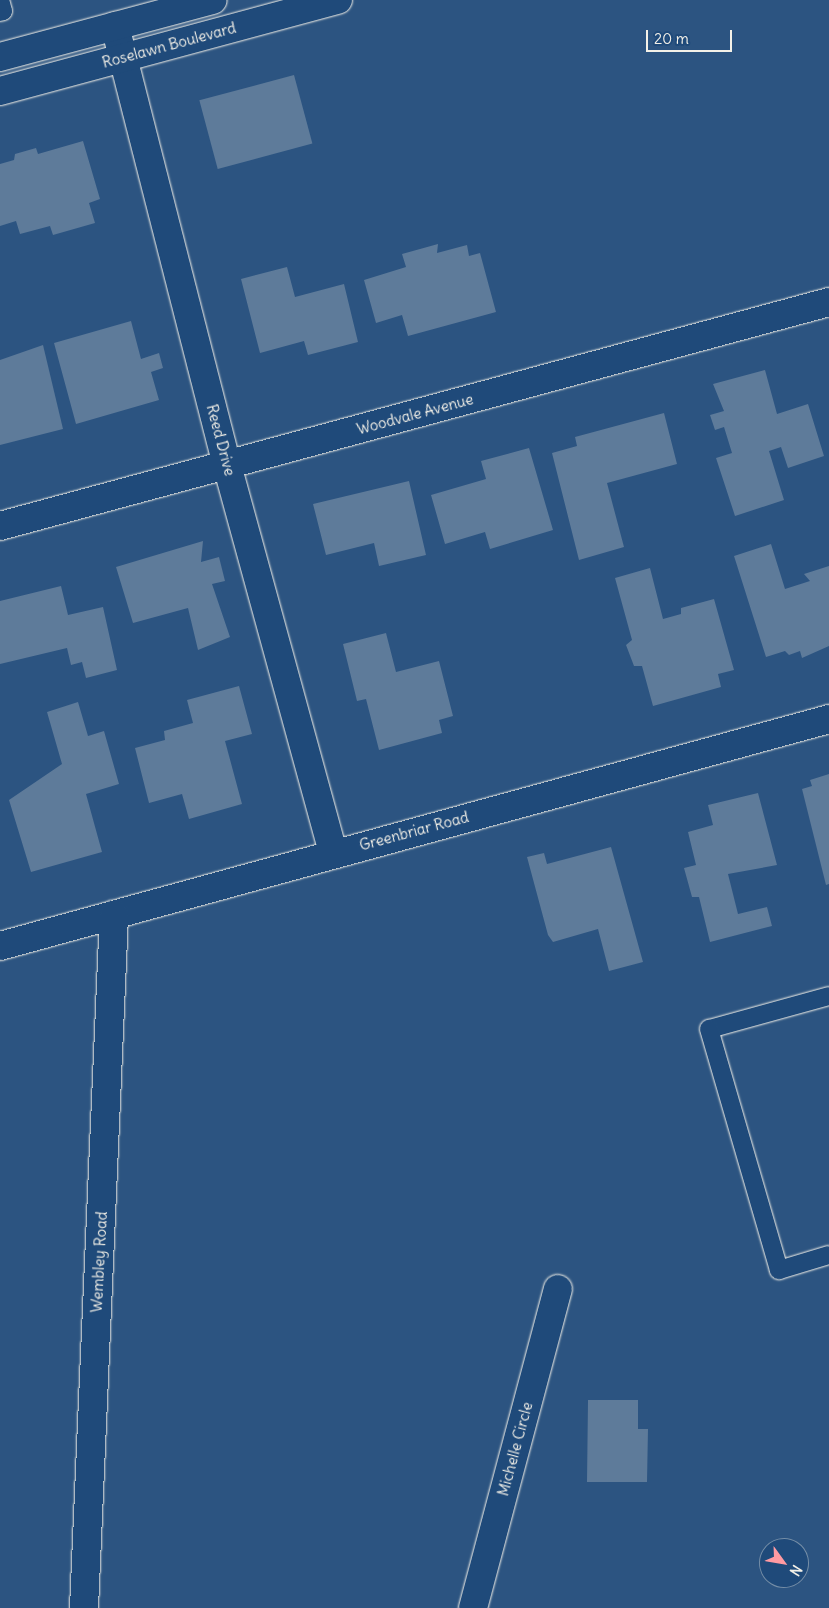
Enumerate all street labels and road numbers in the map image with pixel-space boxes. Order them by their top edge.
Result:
street label: Roselawn Boulevard [100,18,238,72]
street label: Woodvale Avenue [355,390,475,438]
street label: Reed Drive [203,402,239,478]
street label: Greenbriar Road [357,808,471,854]
street label: Wembley Road [87,1211,111,1313]
street label: Michelle Circle [494,1400,536,1498]

